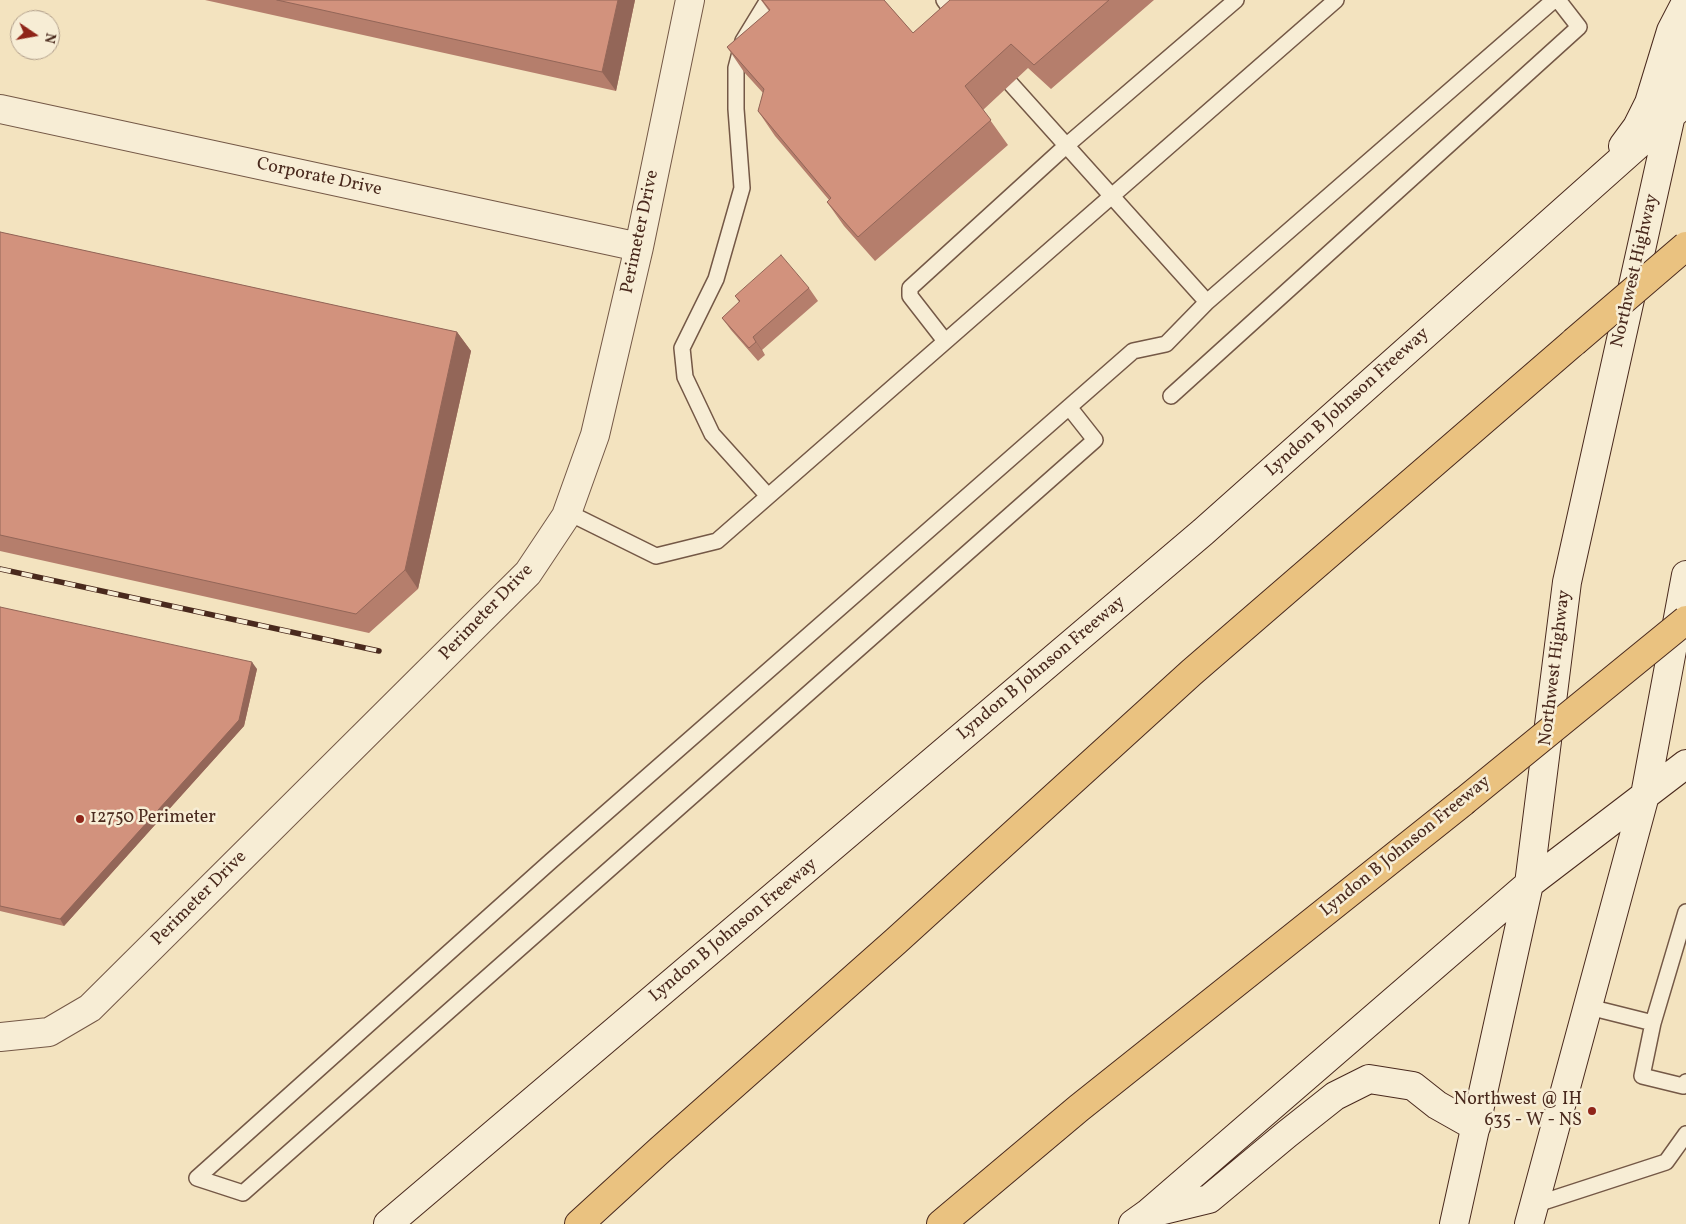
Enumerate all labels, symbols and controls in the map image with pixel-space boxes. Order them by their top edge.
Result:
north arrow [10,10,60,60]
text: N [39,31,60,45]
street label: Corporate Drive [255,154,383,202]
street label: Perimeter Drive [617,168,665,296]
street label: Northwest Highway [1608,192,1664,350]
street label: Lyndon B Johnson Freeway [1262,324,1434,482]
street label: Perimeter Drive [436,560,538,666]
street label: Northwest Highway [1536,589,1576,747]
street label: Lyndon B Johnson Freeway [954,592,1130,746]
street label: Lyndon B Johnson Freeway [1317,772,1495,922]
place label: 12750 Perimeter [90,808,216,830]
marker: 12750 Perimeter [74,813,86,825]
street label: Perimeter Drive [148,847,252,951]
street label: Lyndon B Johnson Freeway [646,854,822,1008]
place label: Northwest @ IH 635 - W - NS [1454,1090,1582,1132]
marker: Northwest @ IH 635 - W - NS [1586,1105,1598,1117]

